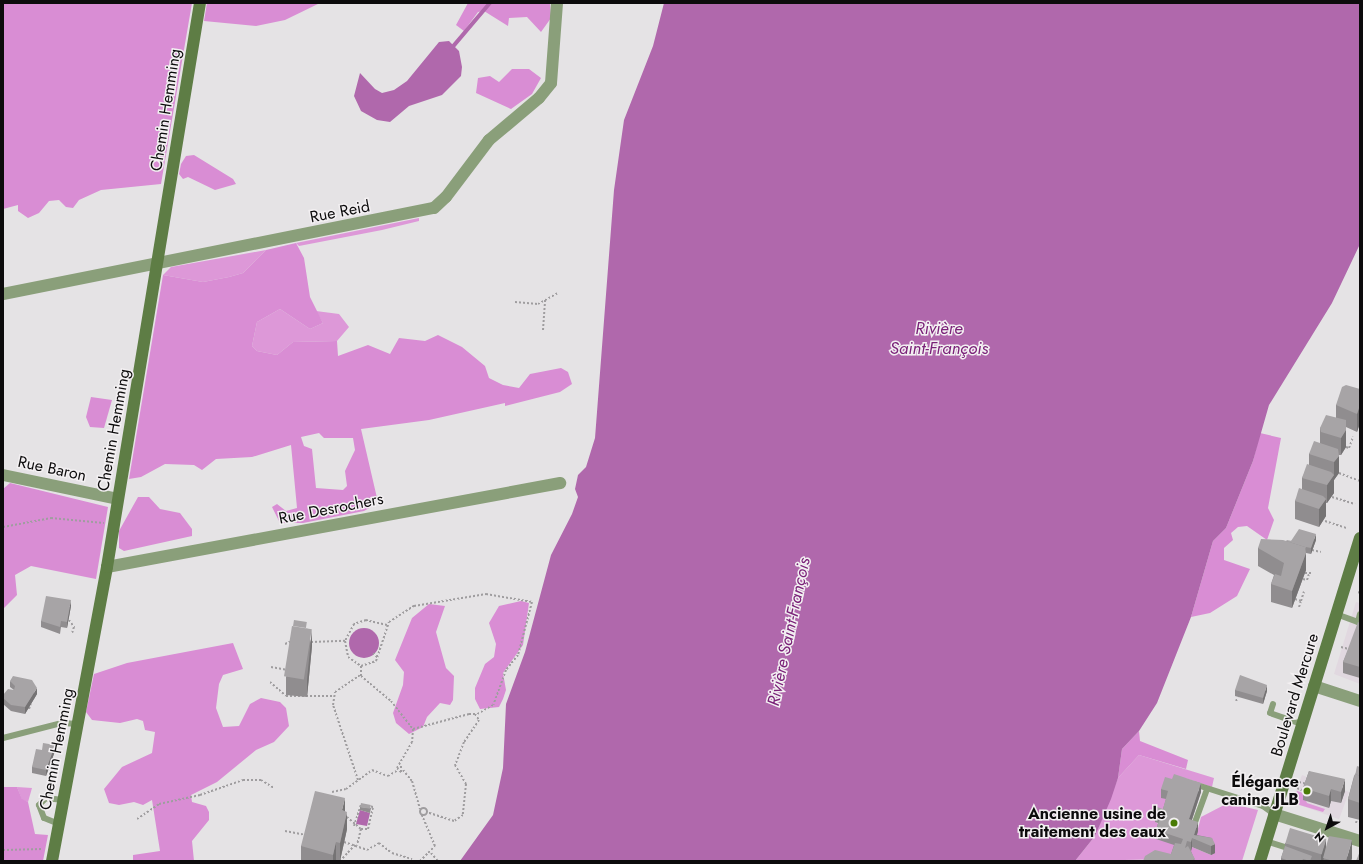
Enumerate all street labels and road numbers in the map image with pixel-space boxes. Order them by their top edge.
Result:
street label: Chemin Hemming [147,47,185,173]
street label: Rue Reid [308,197,372,227]
street label: Chemin Hemming [94,367,134,493]
street label: Rue Baron [16,452,88,486]
street label: Rue Desrochers [277,489,385,529]
street label: Boulevard Mercure [1267,631,1323,759]
street label: Chemin Hemming [36,686,78,812]

